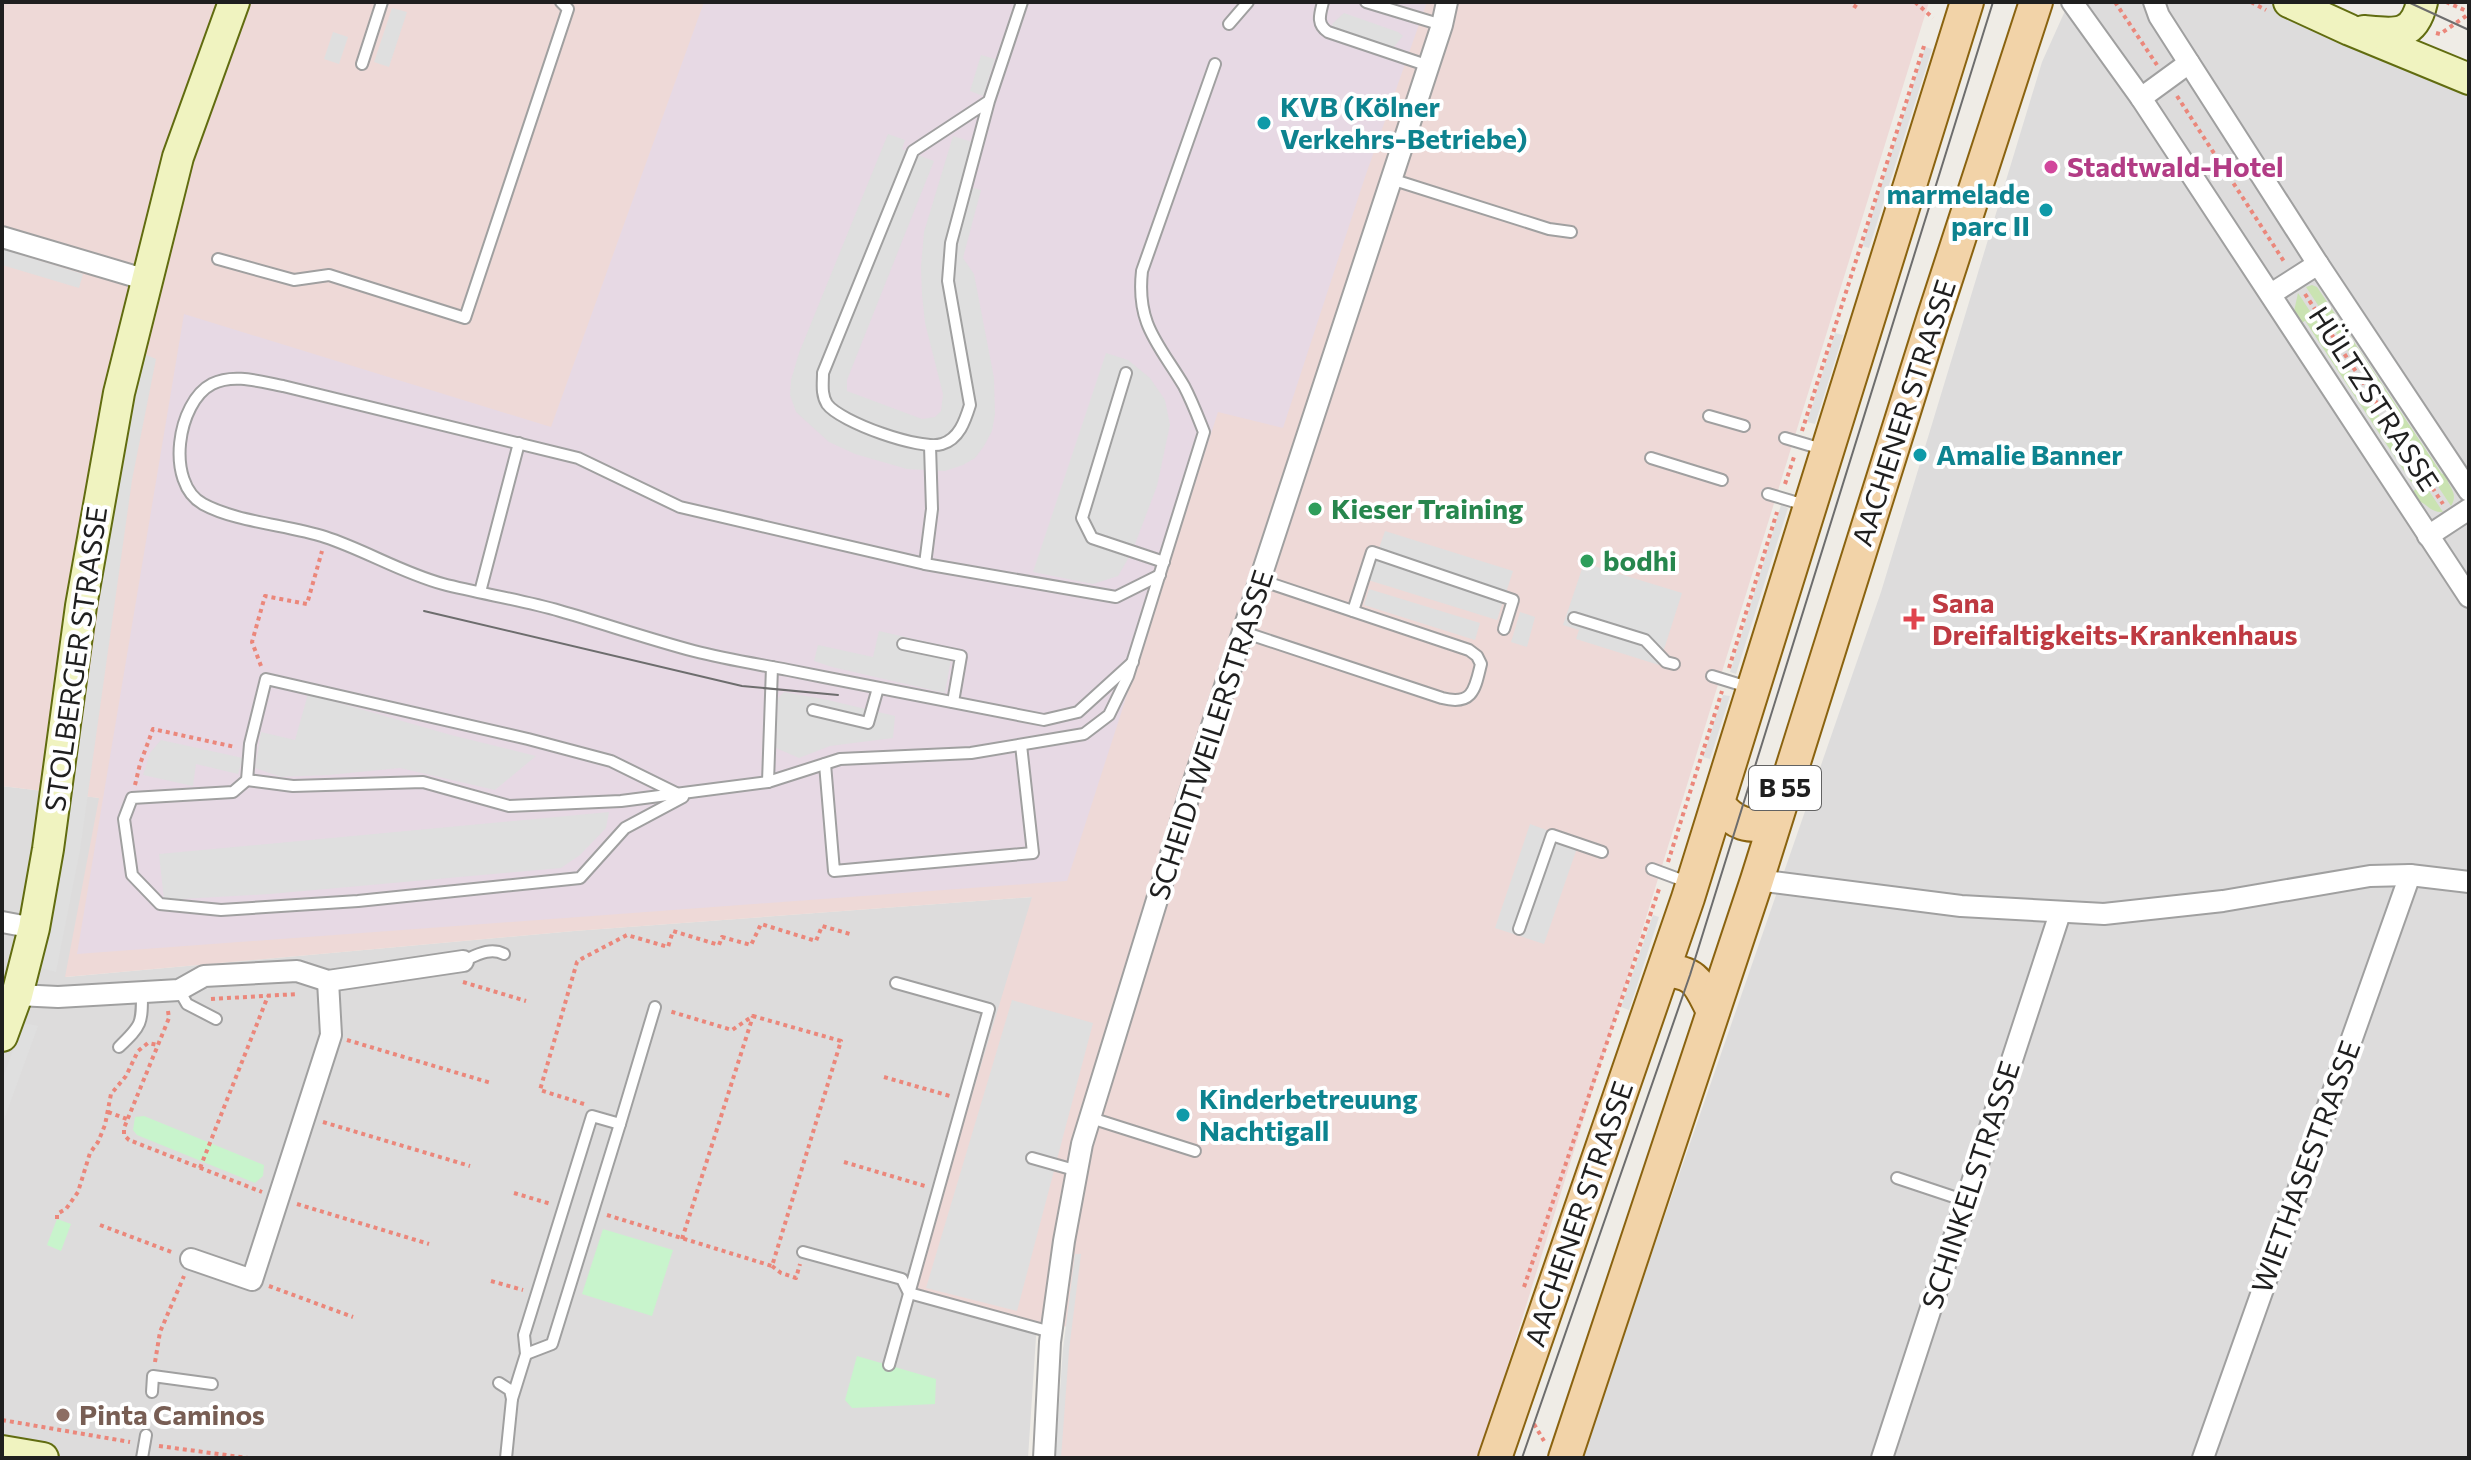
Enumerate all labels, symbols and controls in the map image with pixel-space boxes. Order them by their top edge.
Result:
place label: KVB (Kölner Verkehrs-Betriebe) [1280,89,1528,155]
marker: KVB (Kölner Verkehrs-Betriebe) [1255,114,1273,132]
place label: Stadtwald-Hotel [2067,149,2284,183]
marker: Stadtwald-Hotel [2042,158,2060,176]
place label: marmelade parc II [1887,176,2030,242]
marker: marmelade parc II [2037,201,2055,219]
street label: AACHENER STRASSE [1844,275,1962,550]
street label: HÜLTZSTRASSE [2303,300,2447,497]
place label: Amalie Banner [1936,437,2123,471]
marker: Amalie Banner [1911,446,1929,464]
place label: Kieser Training [1331,491,1524,525]
marker: Kieser Training [1306,500,1324,518]
street label: STOLBERGER STRASSE [37,504,113,814]
place label: bodhi [1603,543,1677,577]
marker: bodhi [1578,552,1596,570]
street label: SCHEIDTWEILERSTRASSE [1141,566,1279,904]
place label: Sana Dreifaltigkeits-Krankenhaus [1932,585,2298,651]
marker: Sana Dreifaltigkeits-Krankenhaus [1903,608,1925,630]
road number: B 55 [1749,766,1821,810]
street label: WIETHASESTRASSE [2244,1036,2366,1297]
street label: SCHINKELSTRASSE [1914,1056,2026,1313]
street label: AACHENER STRASSE [1517,1077,1639,1351]
place label: Kinderbetreuung Nachtigall [1199,1081,1418,1147]
marker: Kinderbetreuung Nachtigall [1174,1106,1192,1124]
place label: Pinta Caminos [79,1397,265,1431]
marker: Pinta Caminos [54,1406,72,1424]

